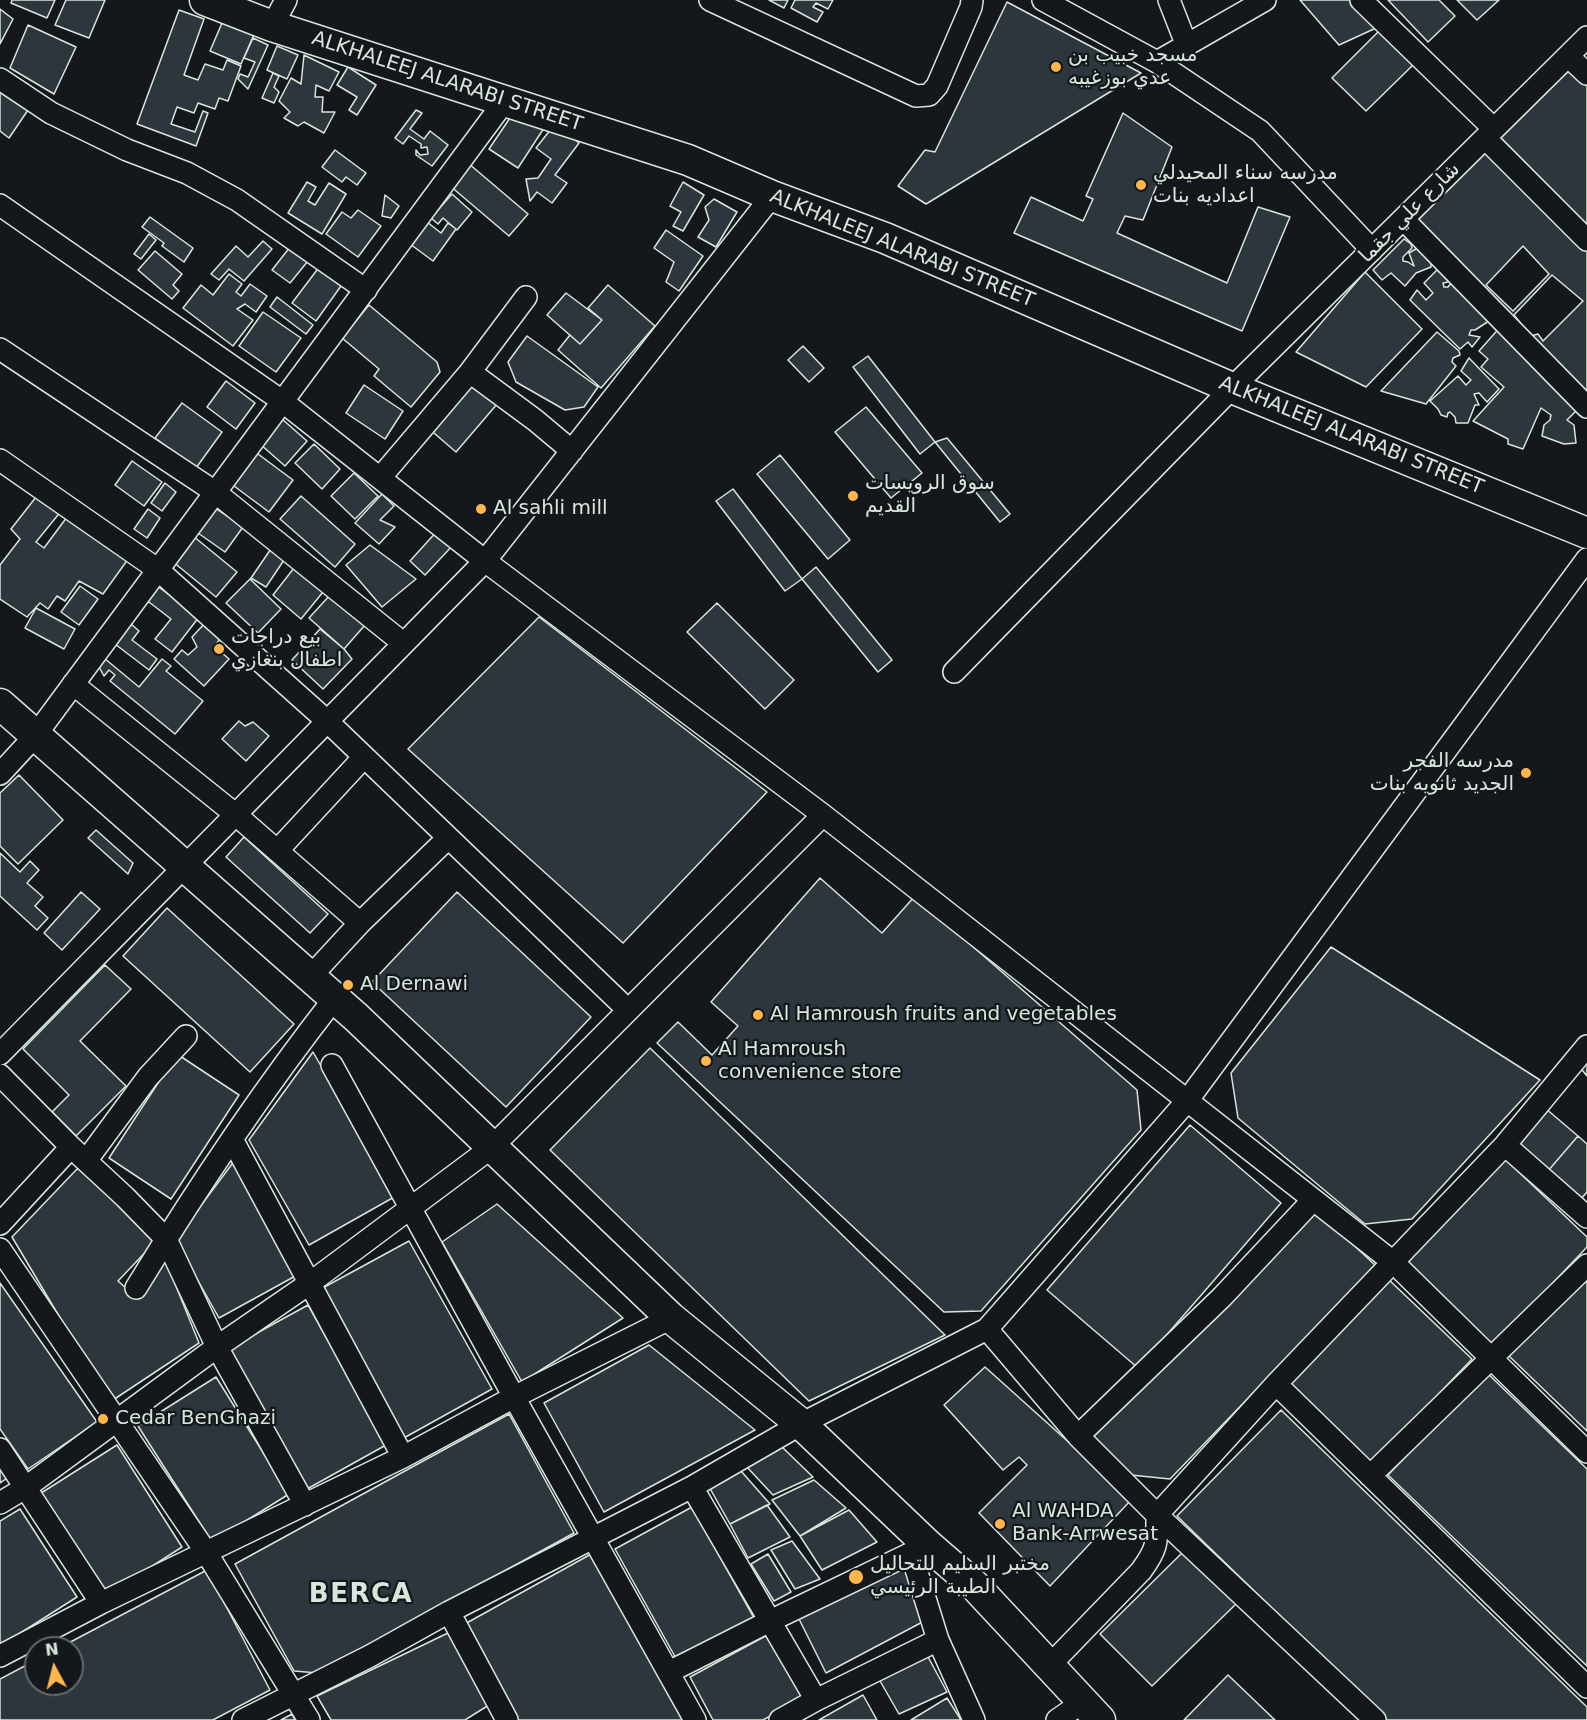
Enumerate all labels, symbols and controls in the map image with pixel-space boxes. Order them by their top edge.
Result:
street label: ALKHALEEJ ALARABI STREET [309,27,585,137]
place label: مسجد خبيب بن عدي بوزغيبه [1068,44,1198,91]
marker: مسجد خبيب بن عدي بوزغيبه [1049,60,1063,74]
street label: شارع علي جقما [1355,158,1465,268]
place label: مدرسه سناء المحيدلي اعداديه بنات [1153,162,1338,209]
marker: مدرسه سناء المحيدلي اعداديه بنات [1134,178,1148,192]
street label: ALKHALEEJ ALARABI STREET [766,185,1038,313]
street label: ALKHALEEJ ALARABI STREET [1215,372,1487,500]
place label: سوق الرويسات القديم [865,472,995,519]
marker: سوق الرويسات القديم [846,489,860,503]
place label: Al sahli mill [493,497,608,521]
marker: Al sahli mill [474,502,488,516]
place label: بيع دراجات اطفال بنغازي [231,626,342,673]
marker: بيع دراجات اطفال بنغازي [212,642,226,656]
place label: مدرسه الفجر الجديد ثانويه بنات [1370,750,1514,797]
marker: مدرسه الفجر الجديد ثانويه بنات [1519,766,1533,780]
place label: Al Dernawi [360,973,468,997]
marker: Al Dernawi [341,978,355,992]
place label: Al Hamroush fruits and vegetables [770,1003,1117,1027]
marker: Al Hamroush fruits and vegetables [751,1008,765,1022]
place label: Al Hamroush convenience store [718,1038,902,1085]
marker: Al Hamroush convenience store [699,1054,713,1068]
place label: Cedar BenGhazi [115,1407,276,1431]
marker: Cedar BenGhazi [96,1412,110,1426]
place label: Al WAHDA Bank-Arrwesat [1012,1500,1158,1547]
marker: Al WAHDA Bank-Arrwesat [993,1517,1007,1531]
place label: مختبر السليم للتحاليل الطيبة الرئيسي [870,1553,1050,1600]
marker: مختبر السليم للتحاليل الطيبة الرئيسي [847,1568,865,1586]
district label: BERCA [309,1579,413,1611]
north arrow [24,1636,84,1696]
text: N [44,1639,60,1660]

